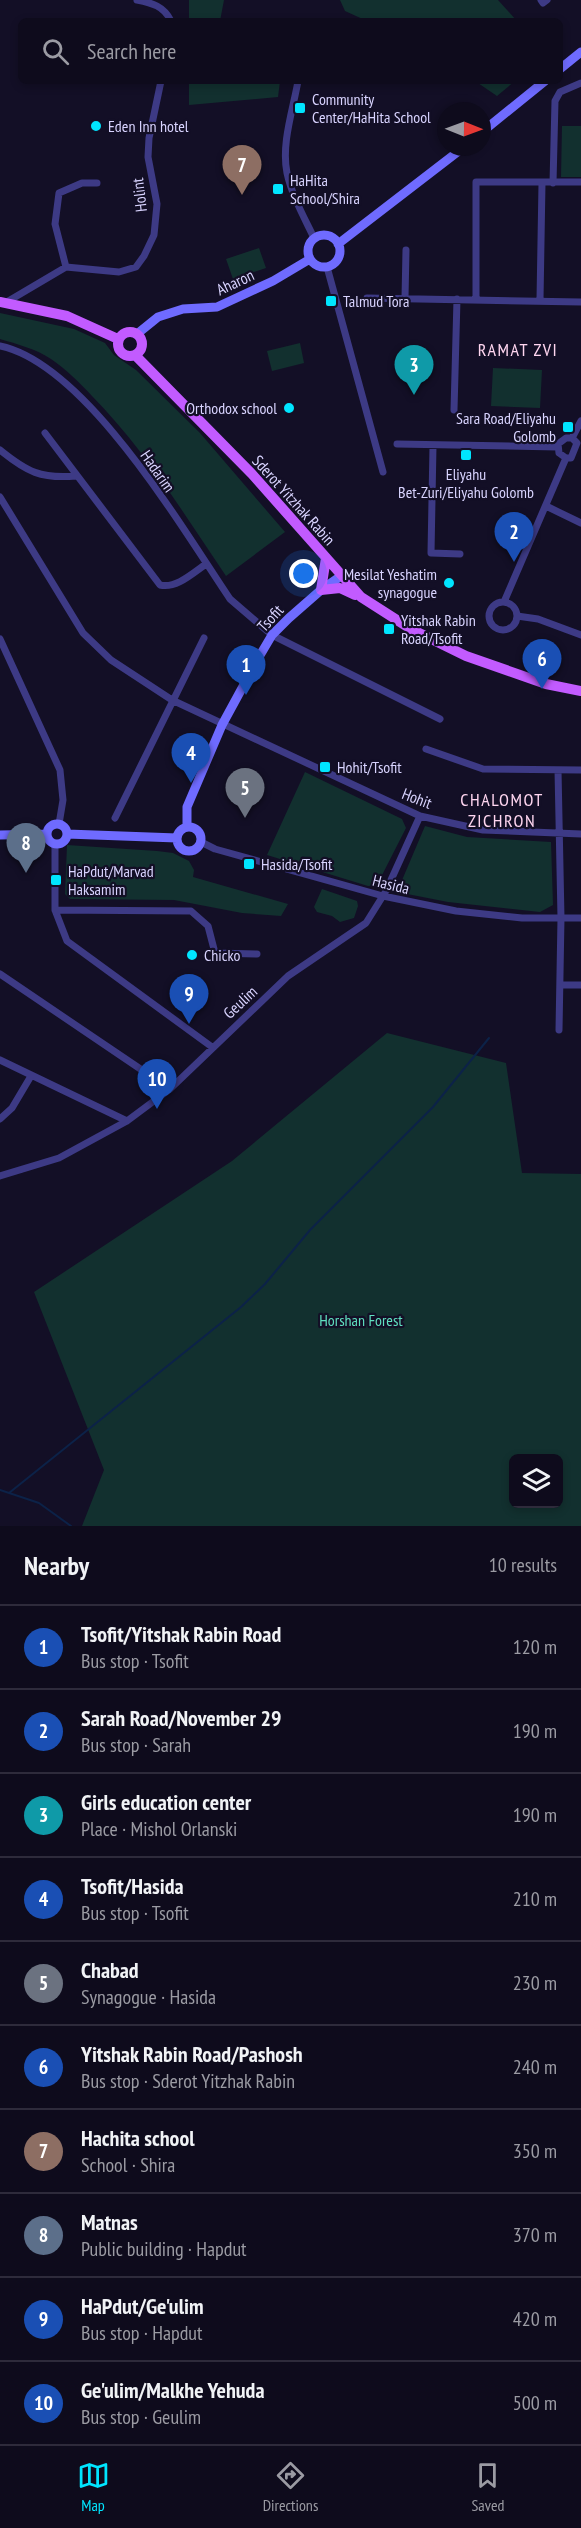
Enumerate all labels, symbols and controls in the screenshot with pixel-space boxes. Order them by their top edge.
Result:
search box [18,18,563,84]
icon: search [39,35,72,68]
text: Search here [87,37,176,65]
place label: Community Center/HaHita School [312,89,431,127]
marker: Community Center/HaHita School [293,101,307,115]
north arrow [437,102,491,156]
place label: Eden Inn hotel [108,116,189,136]
marker: Eden Inn hotel [89,119,103,133]
pin: 7 [222,146,262,195]
place label: HaHita School/Shira [290,170,360,208]
street label: Holint [127,176,151,213]
marker: HaHita School/Shira [271,182,285,196]
street label: Aharon [213,265,257,299]
place label: Talmud Tora [343,291,409,311]
marker: Talmud Tora [324,294,338,308]
district label: RAMAT ZVI [478,338,558,361]
pin: 3 [394,346,434,395]
place label: Orthodox school [186,398,277,418]
marker: Orthodox school [282,401,296,415]
place label: Sara Road/Eliyahu Golomb [456,408,556,446]
marker: Sara Road/Eliyahu Golomb [561,420,575,434]
street label: Hadarim [136,446,180,496]
marker: Eliyahu Bet-Zuri/Eliyahu Golomb [459,448,473,462]
street label: Sderot Yitzhak Rabin [248,451,340,549]
place label: Eliyahu Bet-Zuri/Eliyahu Golomb [398,464,534,502]
pin: 2 [494,512,534,562]
your location [289,559,318,588]
place label: Mesilat Yeshatim synagogue [344,564,437,602]
marker: Mesilat Yeshatim synagogue [442,576,456,590]
street label: Tsofit [253,600,288,636]
place label: Yitshak Rabin Road/Tsofit [401,610,476,648]
marker: Yitshak Rabin Road/Tsofit [382,622,396,636]
pin: 6 [522,640,562,689]
pin: 1 [226,646,266,695]
pin: 4 [172,734,210,783]
place label: Hohit/Tsofit [337,757,402,777]
marker: Hohit/Tsofit [318,760,332,774]
pin: 5 [226,768,264,818]
street label: Hohit [399,783,435,813]
district label: CHALOMOT ZICHRON [460,788,544,832]
pin: 8 [6,824,46,873]
place label: Hasida/Tsofit [261,854,333,874]
marker: Hasida/Tsofit [242,857,256,871]
place label: HaPdut/Marvad Haksamim [68,861,154,899]
street label: Hasida [371,870,411,898]
marker: HaPdut/Marvad Haksamim [49,873,63,887]
place label: Chicko [204,945,241,965]
marker: Chicko [185,948,199,962]
pin: 9 [170,974,208,1024]
street label: Geulim [219,981,261,1023]
pin: 10 [138,1060,176,1109]
park label: Horshan Forest [319,1310,403,1330]
map controls [509,1454,563,1508]
button: layers [509,1454,563,1508]
text: Nearby [24,1549,89,1582]
text: 10 results [489,1552,557,1578]
text: Tsofit/Yitshak Rabin Road [81,1620,281,1648]
text: 1 [39,1634,48,1660]
text: 120 m [513,1634,557,1660]
text: Bus stop · Tsofit [81,1648,189,1674]
text: Sarah Road/November 29 [81,1704,281,1732]
text: 2 [39,1718,48,1744]
text: 190 m [513,1718,557,1744]
text: Bus stop · Sarah [81,1732,191,1758]
text: Girls education center [81,1788,251,1816]
text: 3 [39,1802,48,1828]
text: 190 m [513,1802,557,1828]
text: Place · Mishol Orlanski [81,1816,237,1842]
text: Tsofit/Hasida [81,1872,184,1900]
text: 4 [39,1886,48,1912]
text: 210 m [513,1886,557,1912]
text: Bus stop · Tsofit [81,1900,189,1926]
text: Chabad [81,1956,139,1984]
text: 5 [39,1970,48,1996]
text: 230 m [513,1970,557,1996]
text: Synagogue · Hasida [81,1984,216,2010]
text: Yitshak Rabin Road/Pashosh [81,2040,303,2068]
text: 6 [39,2054,48,2080]
text: 240 m [513,2054,557,2080]
text: Bus stop · Sderot Yitzhak Rabin [81,2068,295,2094]
text: Hachita school [81,2124,195,2152]
text: 7 [39,2138,48,2164]
text: 350 m [513,2138,557,2164]
text: School · Shira [81,2152,175,2178]
text: Matnas [81,2208,138,2236]
text: 8 [39,2222,48,2248]
text: 370 m [513,2222,557,2248]
text: Public building · Hapdut [81,2236,247,2262]
text: HaPdut/Ge'ulim [81,2292,204,2320]
text: 9 [39,2306,48,2332]
text: 420 m [513,2306,557,2332]
text: Bus stop · Hapdut [81,2320,203,2346]
text: Ge'ulim/Malkhe Yehuda [81,2376,264,2404]
text: 10 [34,2390,53,2416]
text: 500 m [513,2390,557,2416]
text: Bus stop · Geulim [81,2404,201,2430]
tab: Map [77,2459,110,2515]
tab: Directions [263,2459,318,2515]
tab: Saved [471,2459,504,2515]

